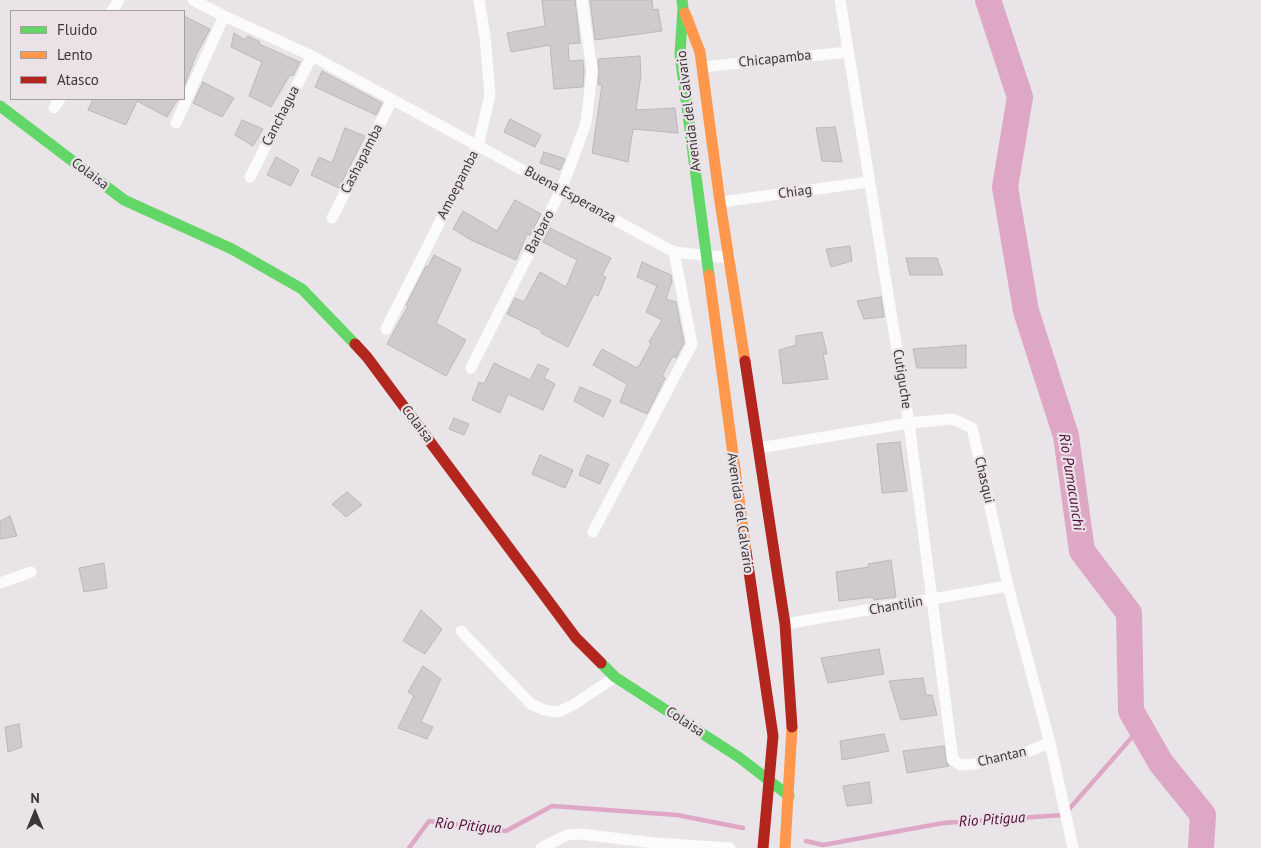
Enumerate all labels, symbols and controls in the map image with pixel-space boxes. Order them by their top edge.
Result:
legend [10,10,185,100]
text: Fluido [57,20,97,39]
text: Lento [57,45,93,64]
street label: Chicapamba [738,47,812,71]
street label: Avenida del Calvario [673,49,705,173]
text: Atasco [57,70,99,89]
street label: Canchagua [259,83,303,149]
street label: Cashapamba [337,122,387,196]
street label: Amoepamba [434,148,482,222]
street label: Colaisa [68,154,112,194]
street label: Buena Esperanza [521,163,619,227]
street label: Chiag [777,181,813,203]
street label: Barbaro [522,207,558,257]
street label: Cutiguche [889,348,915,410]
street label: Colaisa [397,402,437,446]
water label: Rio Pumacunchi [1054,432,1088,532]
street label: Avenida del Calvario [723,451,757,575]
street label: Chasqui [970,455,998,505]
street label: Chantilin [868,593,924,619]
street label: Colaisa [663,703,707,741]
street label: Chantan [976,743,1028,771]
north arrow [10,788,60,838]
text: N [30,789,40,807]
water label: Rio Pitigua [958,809,1026,831]
water label: Rio Pitigua [434,814,502,838]

